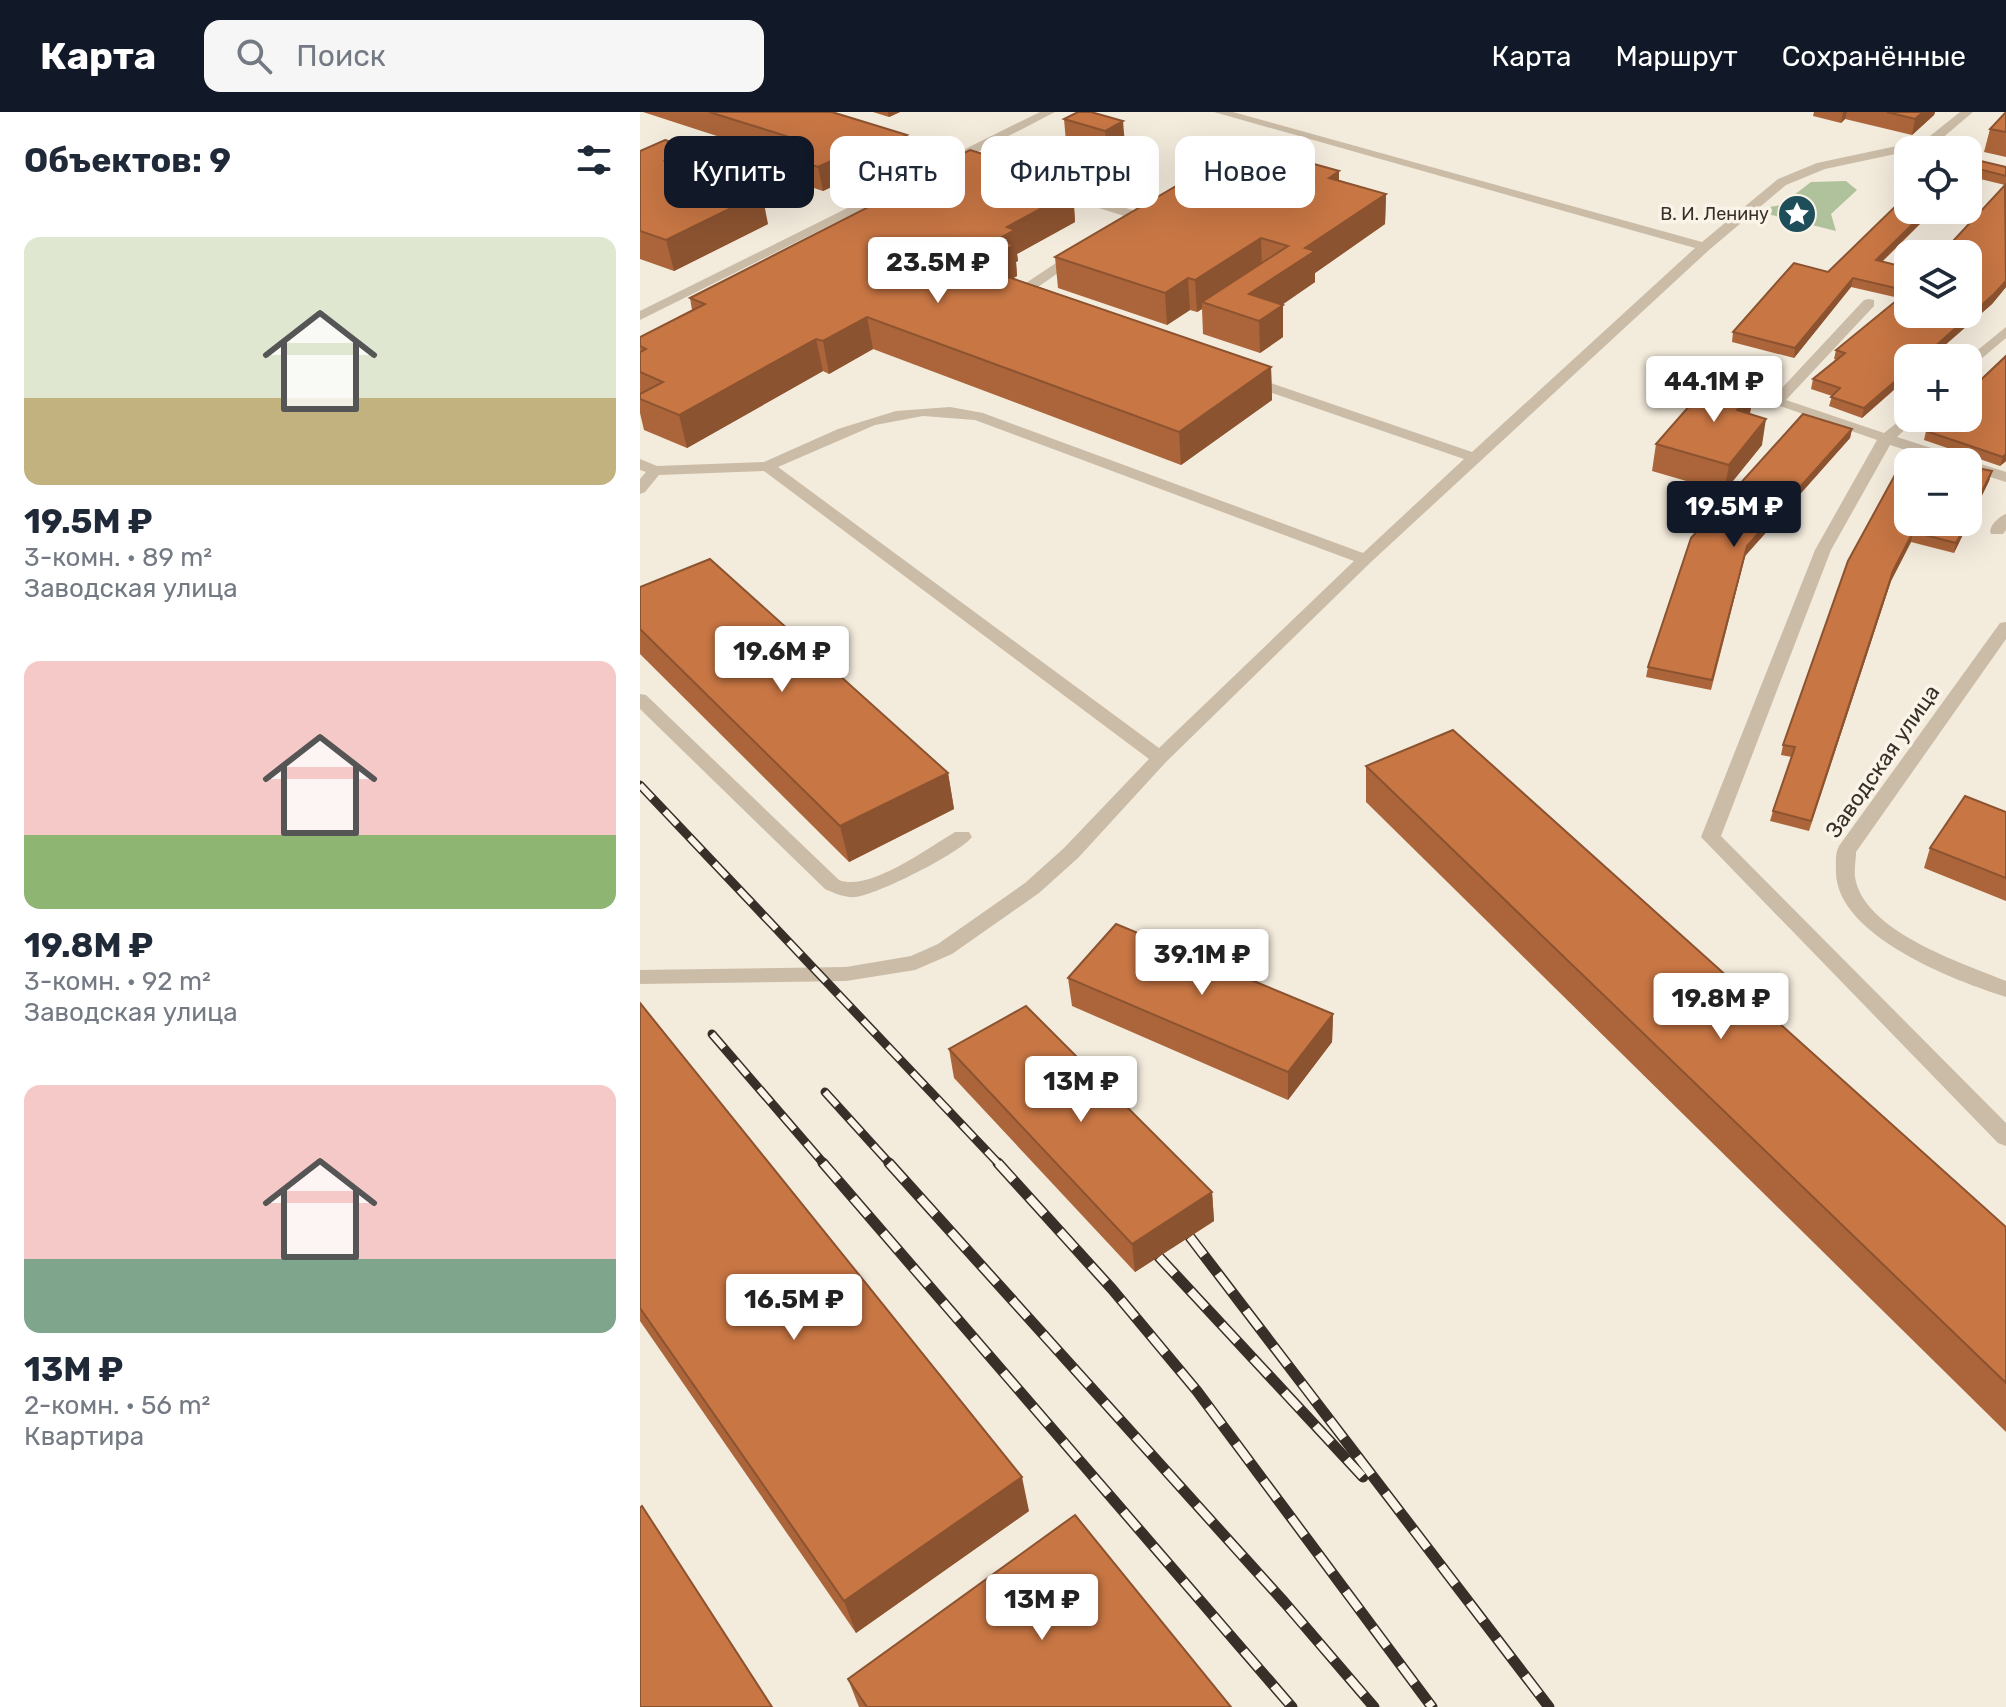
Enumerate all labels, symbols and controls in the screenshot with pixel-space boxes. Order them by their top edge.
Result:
search box [204,20,764,92]
text: Карта [40,33,156,79]
icon: search [232,34,276,78]
text: Поиск [296,38,386,74]
text: Карта [1492,40,1571,73]
text: Маршрут [1615,40,1738,73]
text: Сохранённые [1782,40,1966,73]
chip: Купить [664,136,814,208]
chip: Снять [830,136,965,208]
chip: Фильтры [981,136,1159,208]
chip: Новое [1175,136,1315,208]
map controls [1894,136,1982,536]
button: locate [1894,136,1982,224]
icon: filters [572,138,616,182]
text: Объектов: 9 [24,140,231,181]
place icon: В. И. Ленину [1776,193,1818,235]
place label: В. И. Ленину [1660,203,1769,225]
pin: 23.5M ₽ [864,237,1012,305]
button: layers [1894,240,1982,328]
text: 23.5M ₽ [886,247,990,278]
icon: home [248,289,392,433]
button: + [1894,344,1982,432]
pin: 44.1M ₽ [1640,356,1788,424]
text: 44.1M ₽ [1664,366,1764,397]
button: − [1894,448,1982,536]
pin: 19.5M ₽ [1660,481,1808,549]
text: 19.5M ₽ [1685,491,1783,522]
text: 19.5M ₽ [24,501,152,542]
text: 3-комн. · 89 m² [24,542,212,573]
text: Заводская улица [24,573,238,604]
pin: 19.6M ₽ [708,626,856,694]
text: 19.6M ₽ [733,636,831,667]
street label: Заводская улица [1820,680,1945,843]
icon: home [248,713,392,857]
text: 19.8M ₽ [24,925,153,966]
pin: 39.1M ₽ [1128,929,1276,997]
text: 39.1M ₽ [1154,939,1250,970]
text: 3-комн. · 92 m² [24,966,211,997]
pin: 19.8M ₽ [1647,973,1795,1041]
text: 19.8M ₽ [1672,983,1770,1014]
text: Заводская улица [24,997,238,1028]
pin: 13M ₽ [1025,1056,1137,1124]
text: 13M ₽ [1043,1066,1119,1097]
icon: home [248,1137,392,1281]
pin: 16.5M ₽ [720,1274,868,1342]
text: 16.5M ₽ [744,1284,844,1315]
text: 13M ₽ [24,1349,123,1390]
text: 2-комн. · 56 m² [24,1390,210,1421]
text: Квартира [24,1421,144,1452]
pin: 13M ₽ [986,1574,1098,1642]
text: 13M ₽ [1004,1584,1080,1615]

